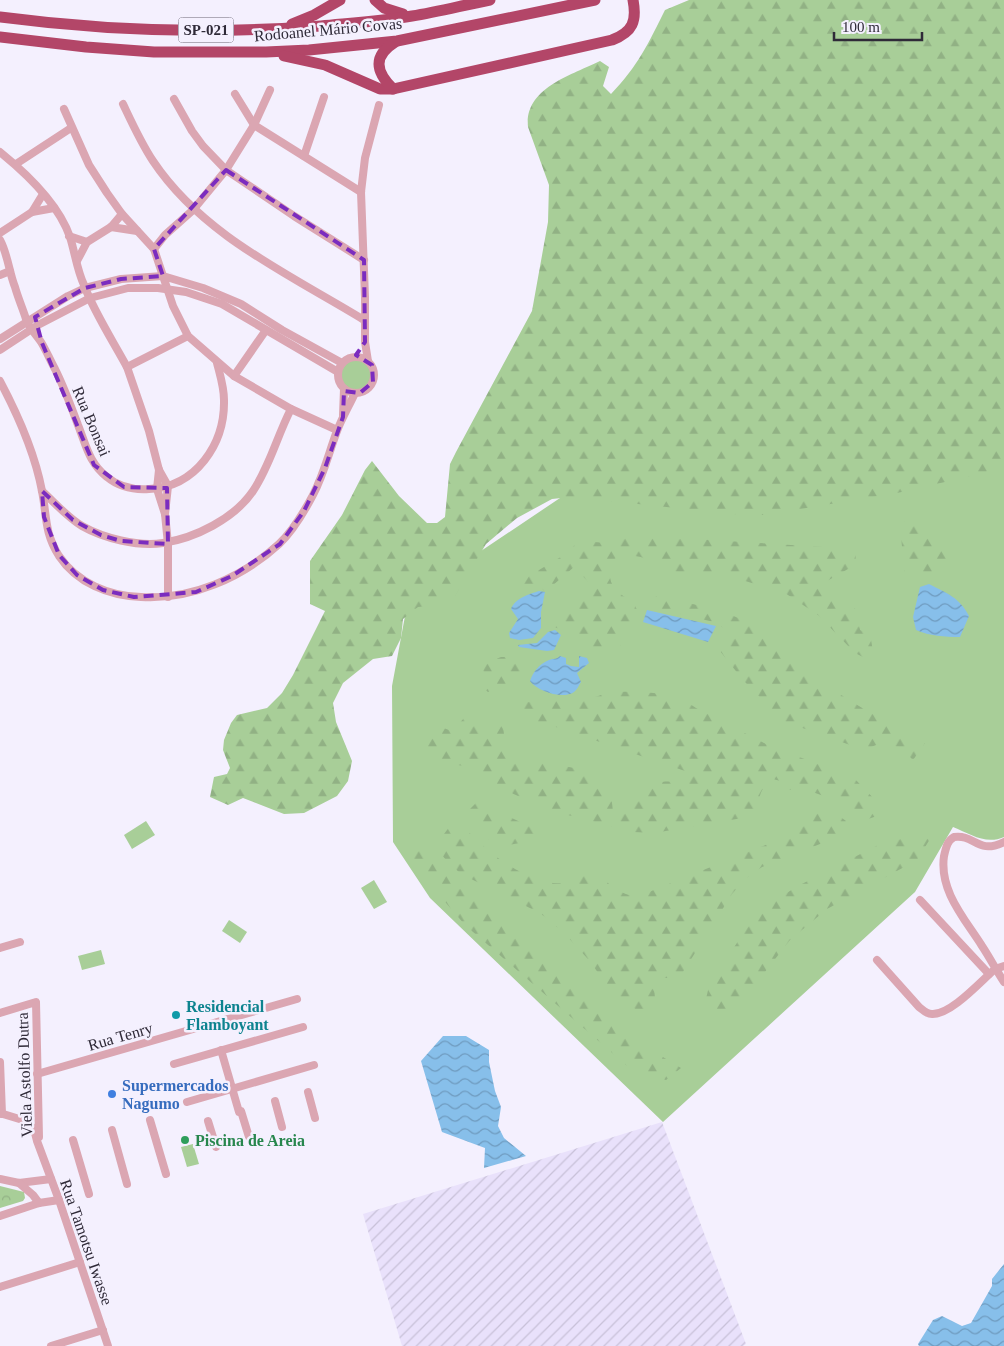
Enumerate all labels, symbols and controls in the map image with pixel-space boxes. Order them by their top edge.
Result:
scale bar [834,10,922,42]
street label: Rodoanel Mário Covas [253,15,403,44]
road number: SP-021 [178,18,234,42]
text: 100 m [842,19,880,35]
street label: Rua Bonsai [69,384,114,459]
place label: Residencial Flamboyant [186,998,269,1034]
marker: Residencial Flamboyant [170,1009,182,1021]
street label: Viela Astolfo Dutra [14,1012,35,1138]
street label: Rua Tenry [86,1019,155,1055]
place label: Supermercados Nagumo [122,1077,228,1113]
marker: Supermercados Nagumo [106,1088,118,1100]
place label: Piscina de Areia [195,1132,305,1149]
marker: Piscina de Areia [179,1134,191,1146]
street label: Rua Tamotsu Iwasse [57,1177,116,1307]

